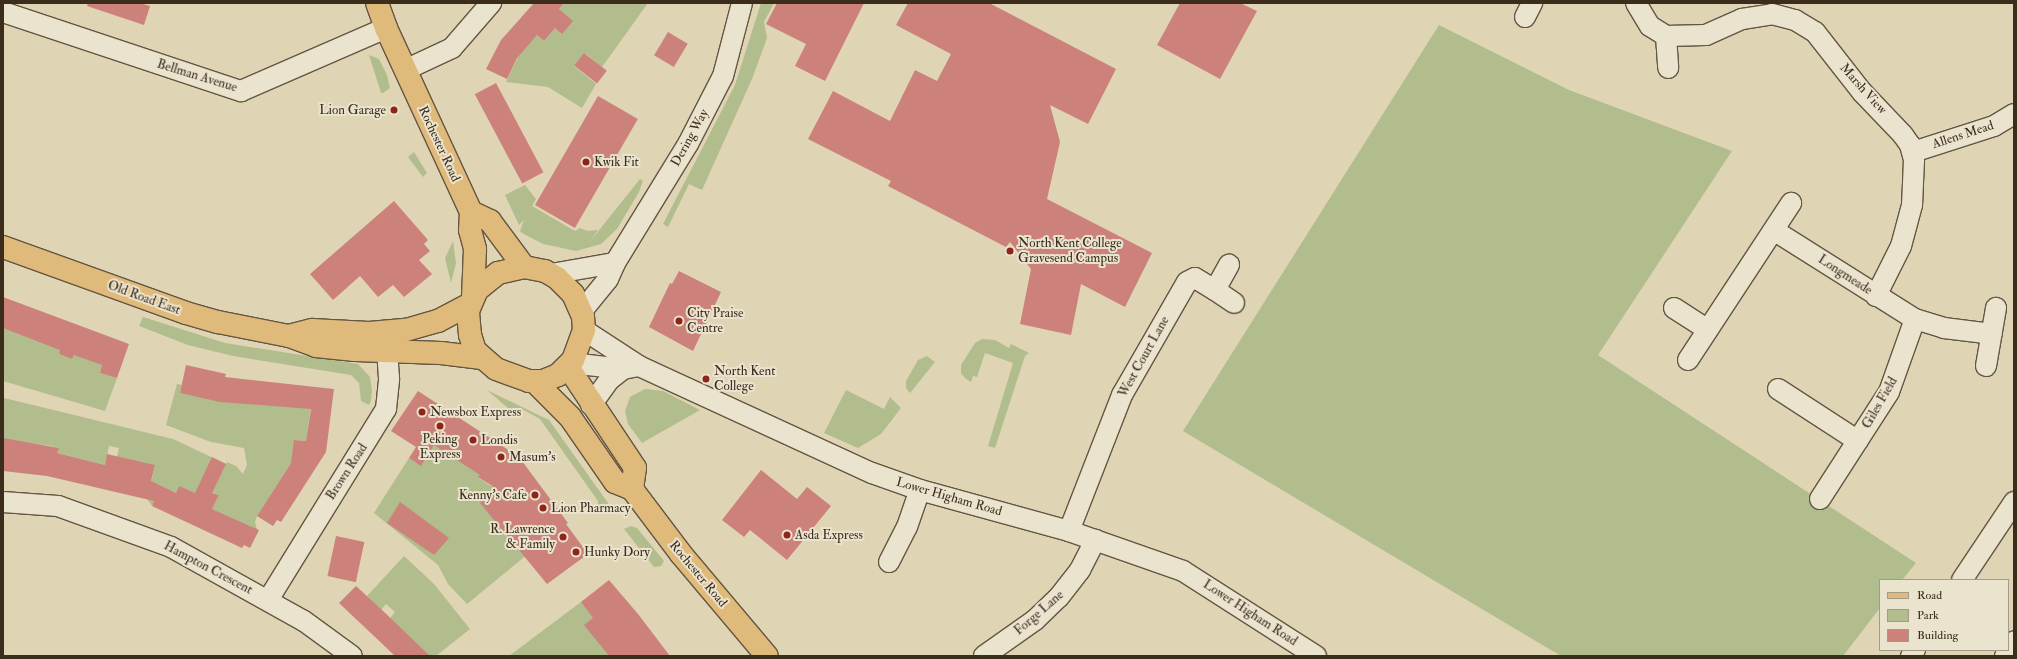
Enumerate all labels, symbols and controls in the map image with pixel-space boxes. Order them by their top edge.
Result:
street label: Bellman Avenue [155,56,239,96]
street label: Marsh View [1836,61,1890,117]
place label: Lion Garage [319,102,386,118]
street label: Rochester Road [415,104,463,184]
marker: Lion Garage [389,105,399,115]
street label: Dering Way [668,107,712,169]
street label: Allens Mead [1930,118,1996,152]
place label: Kwik Fit [594,154,639,170]
marker: Kwik Fit [581,157,591,167]
place label: North Kent College Gravesend Campus [1018,236,1122,267]
marker: North Kent College Gravesend Campus [1005,246,1015,256]
street label: Longmeade [1815,252,1875,298]
street label: Old Road East [106,278,182,318]
place label: City Praise Centre [687,306,743,337]
street label: West Court Lane [1115,314,1173,400]
marker: City Praise Centre [674,316,684,326]
place label: North Kent College [714,364,775,395]
marker: North Kent College [701,374,711,384]
street label: Giles Field [1859,374,1901,432]
place label: Newsbox Express [430,404,521,420]
marker: Newsbox Express [417,407,427,417]
marker: Peking Express [435,421,445,431]
place label: Peking Express [420,432,460,463]
place label: Londis [481,432,518,448]
marker: Londis [468,435,478,445]
street label: Brown Road [323,441,371,503]
place label: Masum's [509,449,556,465]
marker: Masum's [496,452,506,462]
street label: Lower Higham Road [894,474,1004,520]
place label: Kenny's Cafe [459,487,527,503]
marker: Kenny's Cafe [530,490,540,500]
place label: Lion Pharmacy [551,500,631,516]
marker: Lion Pharmacy [538,503,548,513]
place label: R. Lawrence & Family [490,522,555,553]
place label: Asda Express [795,527,863,543]
marker: Asda Express [782,530,792,540]
marker: R. Lawrence & Family [558,532,568,542]
street label: Hampton Crescent [161,538,255,598]
street label: Rochester Road [666,538,730,610]
place label: Hunky Dory [584,544,650,560]
marker: Hunky Dory [571,547,581,557]
street label: Lower Higham Road [1200,577,1300,649]
legend [1879,579,2009,651]
street label: Forge Lane [1011,587,1067,639]
text: Road [1917,588,1942,603]
text: Park [1917,608,1939,623]
text: Building [1917,628,1958,643]

